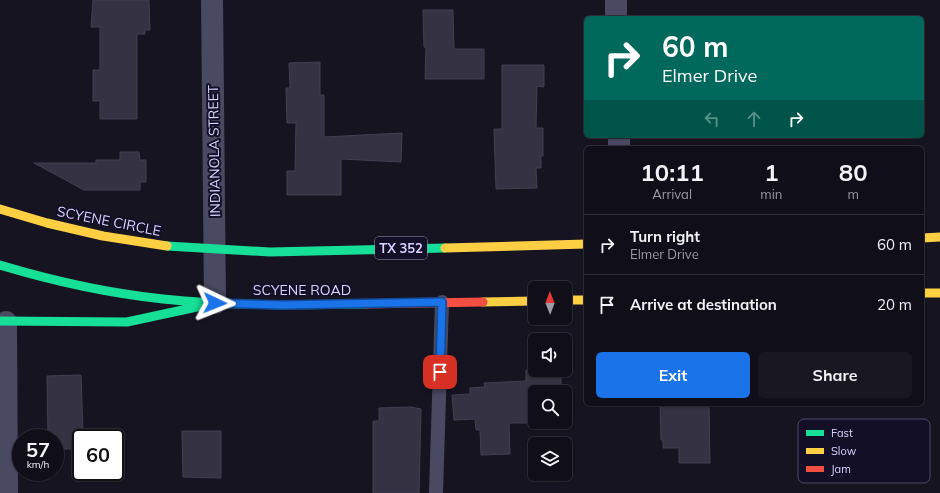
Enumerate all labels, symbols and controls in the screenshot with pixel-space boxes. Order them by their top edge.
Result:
text: 60 m [662,29,728,64]
icon: right [596,32,648,84]
text: Elmer Drive [662,64,757,87]
street label: INDIANOLA STREET [204,84,224,217]
icon: left [701,108,723,130]
icon: ahead [743,108,765,130]
icon: right [785,108,807,130]
text: 10:11 [640,157,704,187]
text: 1 [764,157,779,187]
text: 80 [839,157,868,187]
text: Arrival [652,186,692,202]
text: min [760,186,782,202]
text: m [847,186,859,202]
street label: SCYENE CIRCLE [55,202,163,240]
text: Turn right [630,227,700,246]
icon: right [596,234,618,256]
text: 60 m [877,235,912,254]
road number: TX 352 [375,237,427,259]
text: Elmer Drive [630,246,699,262]
street label: SCYENE ROAD [253,281,351,299]
north arrow [528,281,572,325]
map controls [528,281,572,481]
position arrow [194,282,236,324]
icon: arrive [596,294,618,316]
text: Arrive at destination [630,295,777,314]
text: 20 m [877,295,912,314]
button: sound [528,333,572,377]
button: Exit [596,352,750,398]
button: Share [758,352,912,398]
pin [423,355,457,389]
icon: arrive [429,361,451,383]
button: search [528,385,572,429]
legend [798,419,930,483]
text: Fast [831,426,853,440]
speed limit sign: 60 [72,429,124,481]
text: 57 [26,437,50,462]
button: layers [528,437,572,481]
text: Slow [831,444,857,458]
text: km/h [27,458,49,471]
text: Jam [831,462,851,476]

